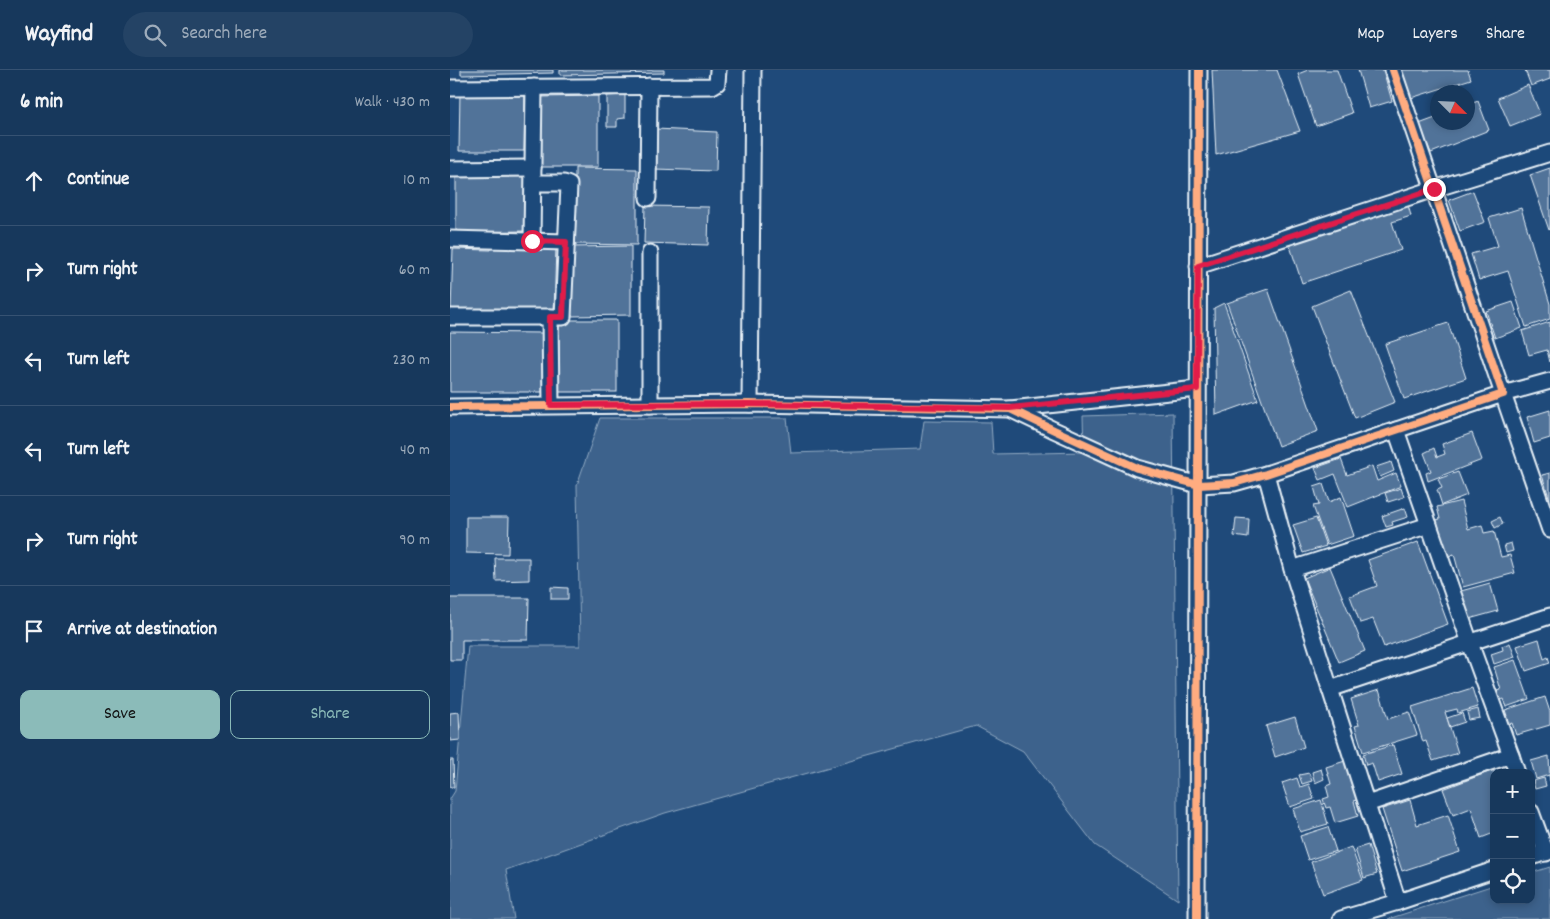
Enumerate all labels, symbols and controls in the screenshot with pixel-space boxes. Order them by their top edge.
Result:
search box [123,12,473,57]
text: Wayfind [25,18,93,52]
icon: search [141,21,169,49]
text: Search here [181,21,267,48]
text: Map [1357,22,1384,47]
text: Layers [1412,22,1458,47]
text: Share [1486,22,1525,47]
north arrow [1430,85,1475,130]
text: 6 min [20,88,63,118]
text: Walk · 430 m [355,91,430,114]
icon: ahead [20,167,48,195]
text: Continue [67,167,129,194]
text: 10 m [403,169,430,192]
route end [1423,178,1446,201]
route start [521,230,544,253]
icon: right [20,257,48,285]
text: Turn right [67,257,138,284]
text: 60 m [399,259,430,282]
icon: left [20,347,48,375]
text: Turn left [67,347,130,374]
text: 230 m [393,349,430,372]
icon: left [20,437,48,465]
text: Turn left [67,437,130,464]
text: 40 m [400,439,430,462]
icon: right [20,527,48,555]
text: Turn right [67,527,138,554]
text: 90 m [399,529,430,552]
icon: arrive [20,617,48,645]
text: Arrive at destination [67,617,217,644]
button: Save [20,690,220,739]
button: Share [230,690,430,739]
map controls [1490,769,1535,904]
button: + [1490,769,1535,814]
button: − [1490,814,1535,859]
button: locate [1490,859,1535,904]

